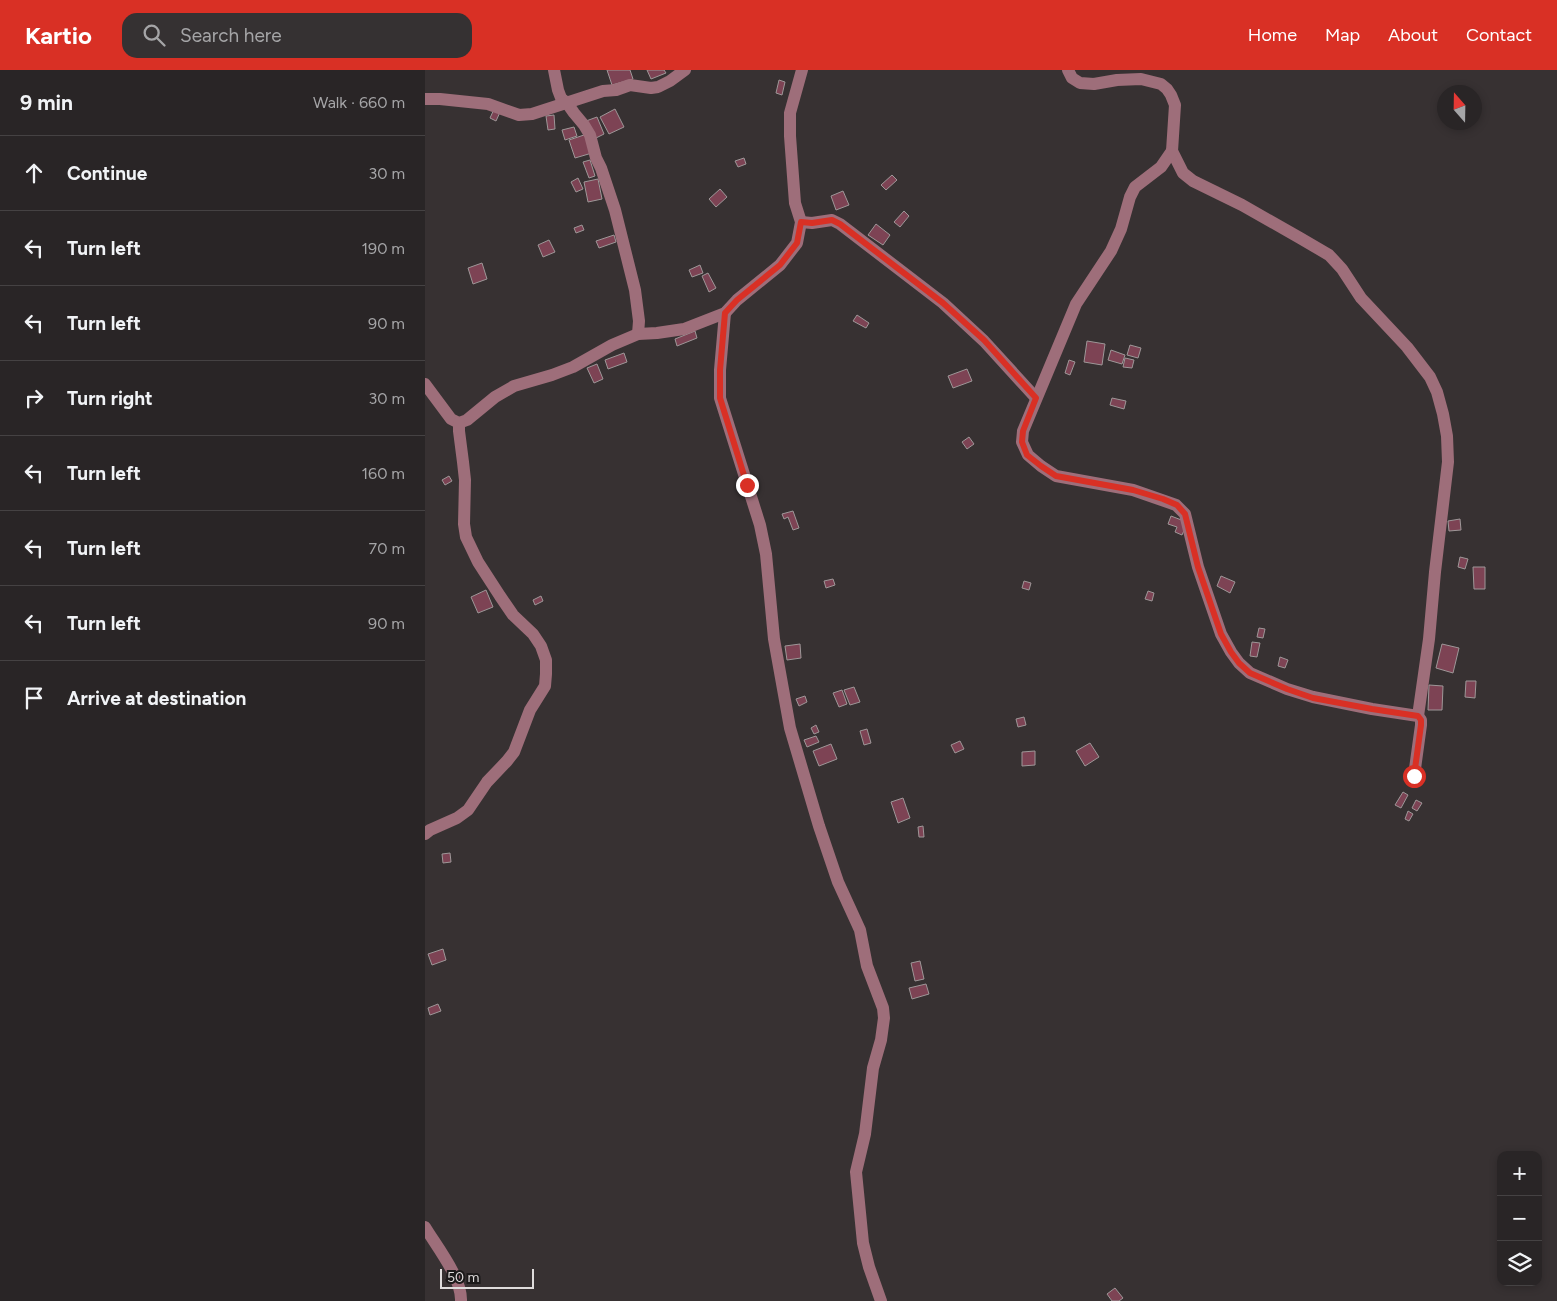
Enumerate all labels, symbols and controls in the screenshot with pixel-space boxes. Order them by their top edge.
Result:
search box [122,13,472,58]
text: Kartio [25,21,92,50]
icon: search [140,21,168,49]
text: Search here [180,24,282,47]
text: Home [1248,24,1297,46]
text: Map [1325,24,1360,46]
text: About [1388,24,1438,46]
text: Contact [1466,24,1532,46]
north arrow [1437,85,1482,130]
text: 9 min [20,90,73,115]
text: Walk · 660 m [313,93,405,112]
icon: ahead [20,159,48,187]
text: Continue [67,162,147,185]
text: 30 m [368,164,405,183]
icon: left [20,234,48,262]
text: Turn left [67,237,141,260]
text: 190 m [362,239,405,258]
icon: left [20,309,48,337]
text: Turn left [67,312,141,335]
text: 90 m [368,314,405,333]
icon: right [20,384,48,412]
text: Turn right [67,387,153,410]
text: 30 m [368,389,405,408]
icon: left [20,459,48,487]
text: Turn left [67,462,141,485]
text: 160 m [362,464,405,483]
route end [736,474,759,497]
icon: left [20,534,48,562]
text: Turn left [67,537,141,560]
text: 70 m [369,539,405,558]
icon: left [20,609,48,637]
text: Turn left [67,612,141,635]
text: 90 m [368,614,405,633]
icon: arrive [20,684,48,712]
text: Arrive at destination [67,687,246,710]
route start [1403,765,1426,788]
map controls [1497,1151,1542,1286]
button: + [1497,1151,1542,1196]
button: − [1497,1196,1542,1241]
button: layers [1497,1241,1542,1286]
scale bar [440,1266,534,1289]
text: 50 m [447,1269,479,1286]

